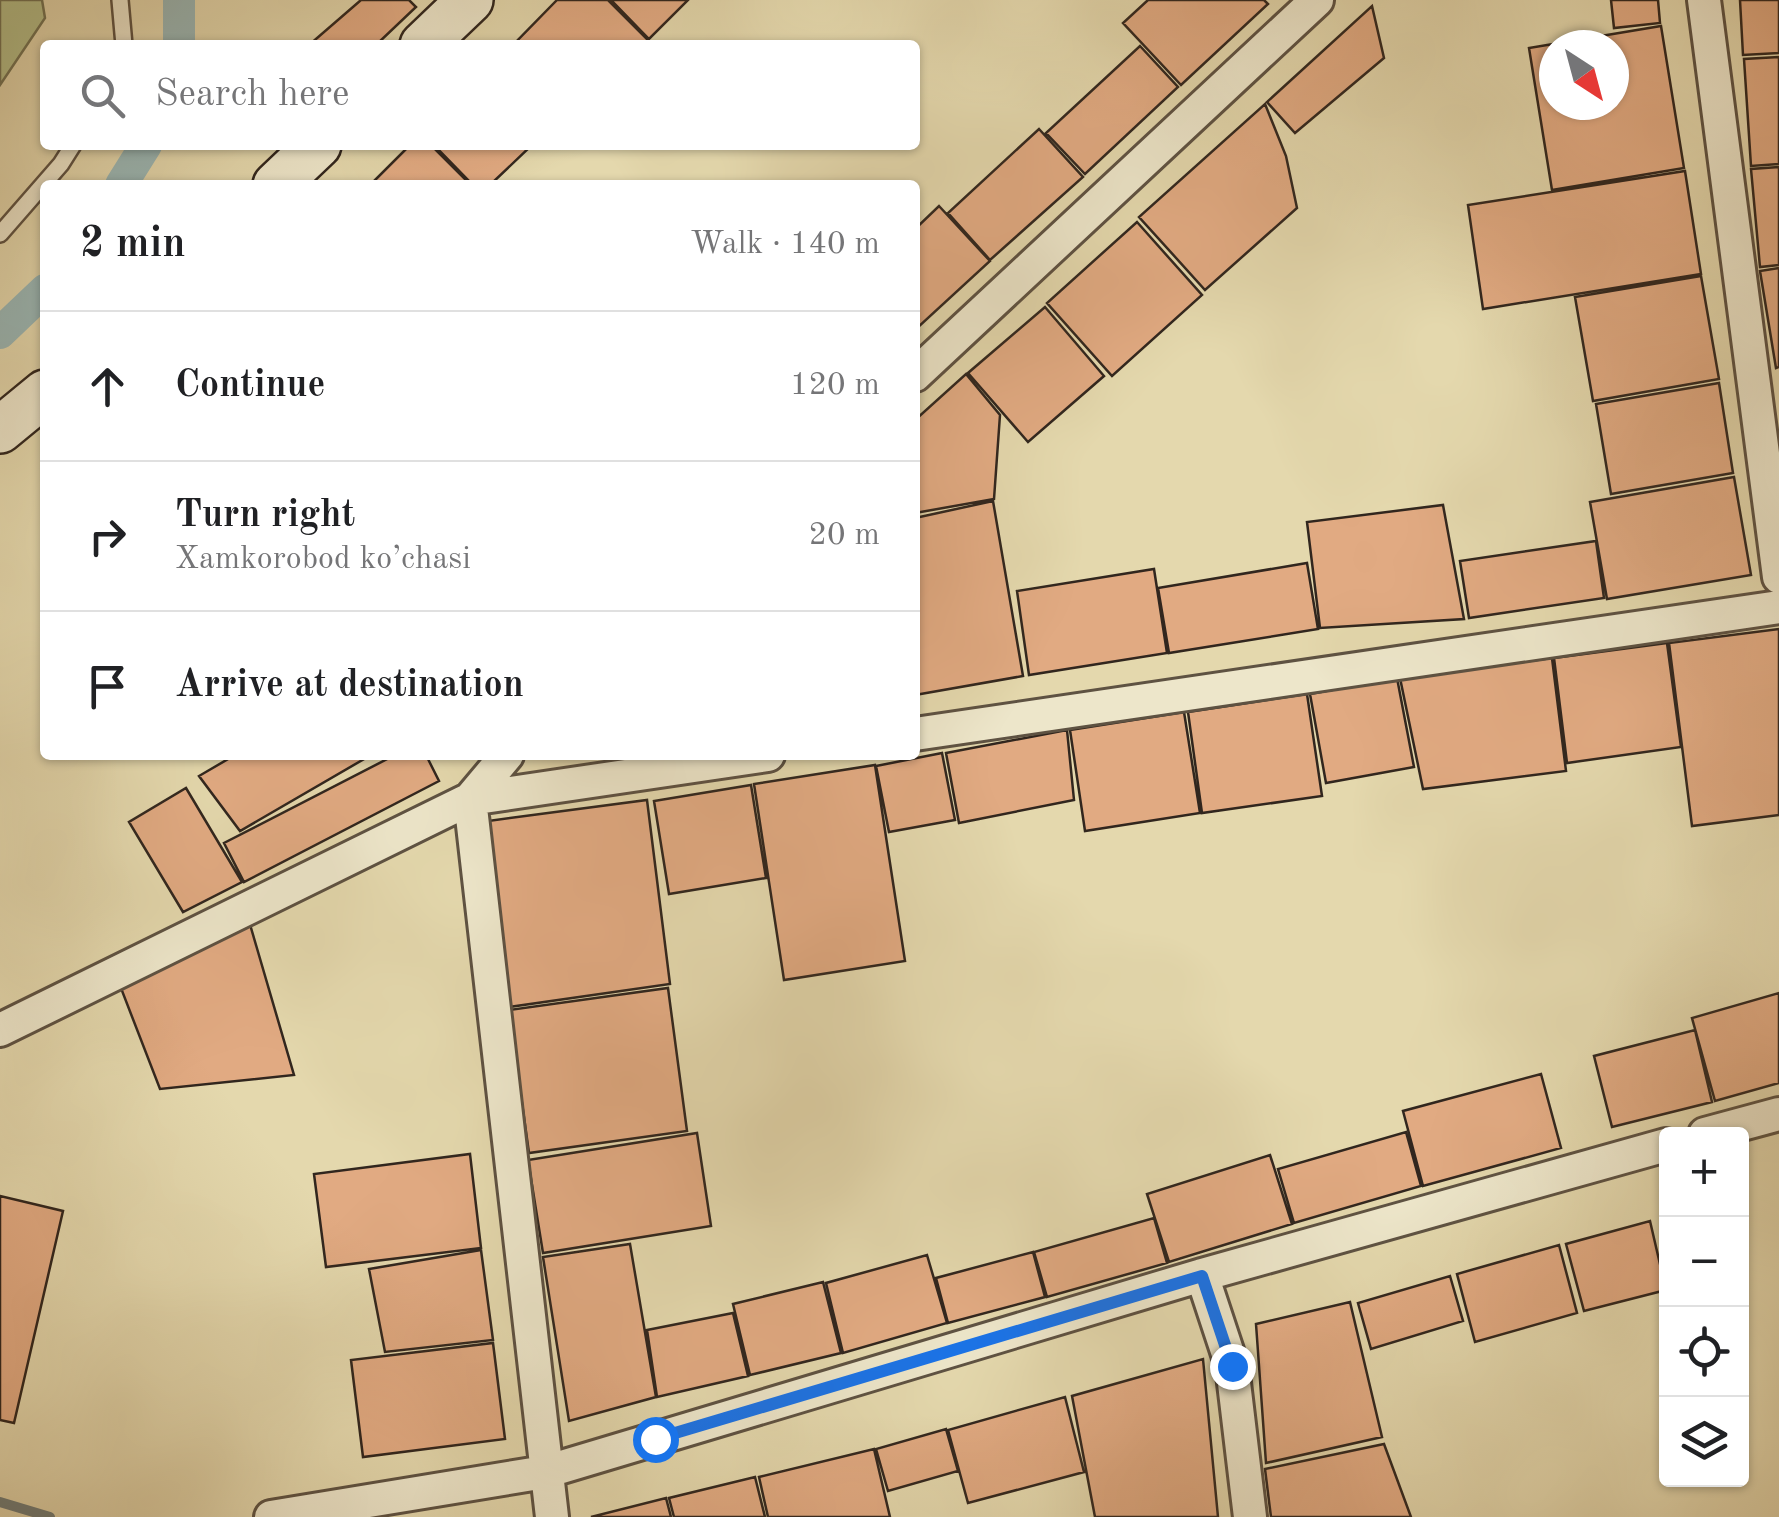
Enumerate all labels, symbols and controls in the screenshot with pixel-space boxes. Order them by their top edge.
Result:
north arrow [1539,30,1629,120]
search box [40,40,920,150]
icon: search [75,68,130,123]
text: Search here [155,76,350,114]
text: 2 min [80,224,186,266]
text: Walk · 140 m [690,229,880,261]
icon: ahead [80,359,135,414]
text: Continue [175,367,325,405]
text: 120 m [790,370,880,402]
text: Turn right [175,497,355,535]
icon: right [80,509,135,564]
text: 20 m [809,520,880,552]
text: Xamkorobod ko’chasi [175,544,471,576]
icon: arrive [80,659,135,714]
text: Arrive at destination [175,667,524,705]
map controls [1659,1127,1749,1487]
button: + [1659,1127,1749,1217]
button: − [1659,1217,1749,1307]
button: locate [1659,1307,1749,1397]
route end [1210,1344,1256,1390]
button: layers [1659,1397,1749,1487]
route start [633,1417,679,1463]

